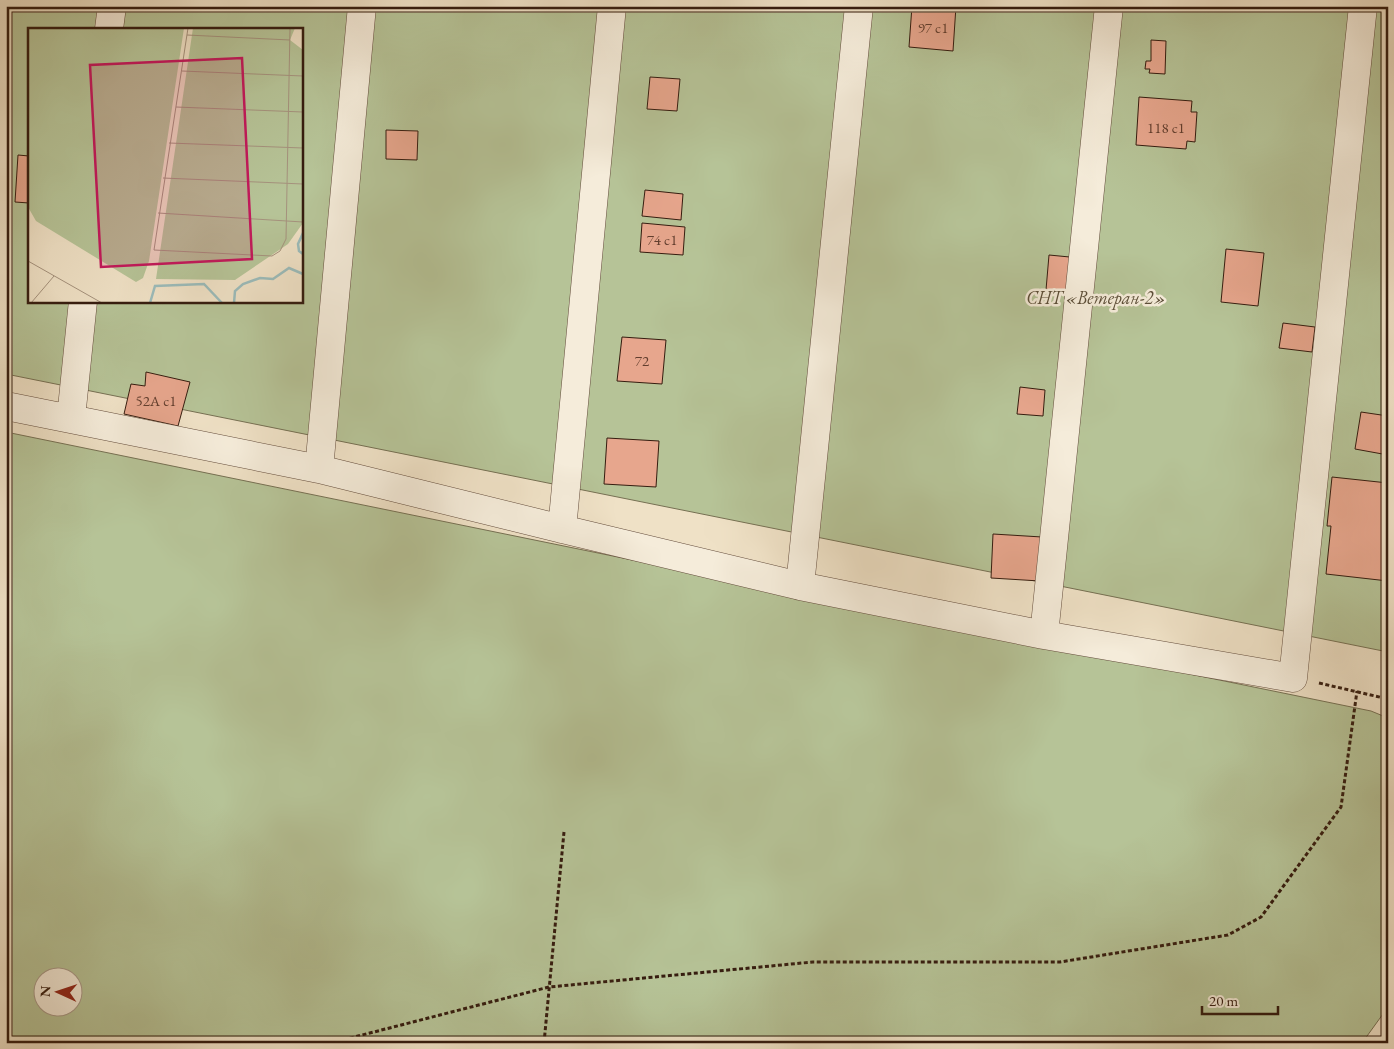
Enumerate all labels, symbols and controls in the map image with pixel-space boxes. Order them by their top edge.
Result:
house number: 97 с1 [918,18,948,37]
inset map [28,28,302,302]
house number: 118 с1 [1147,118,1185,137]
house number: 74 с1 [647,230,677,249]
park label: СНТ «Ветеран-2» [1026,286,1166,310]
house number: 72 [635,351,650,370]
house number: 52А с1 [135,391,177,410]
north arrow [32,966,82,1016]
scale bar [1202,984,1278,1016]
text: N [36,985,54,997]
text: 20 m [1209,991,1238,1010]

